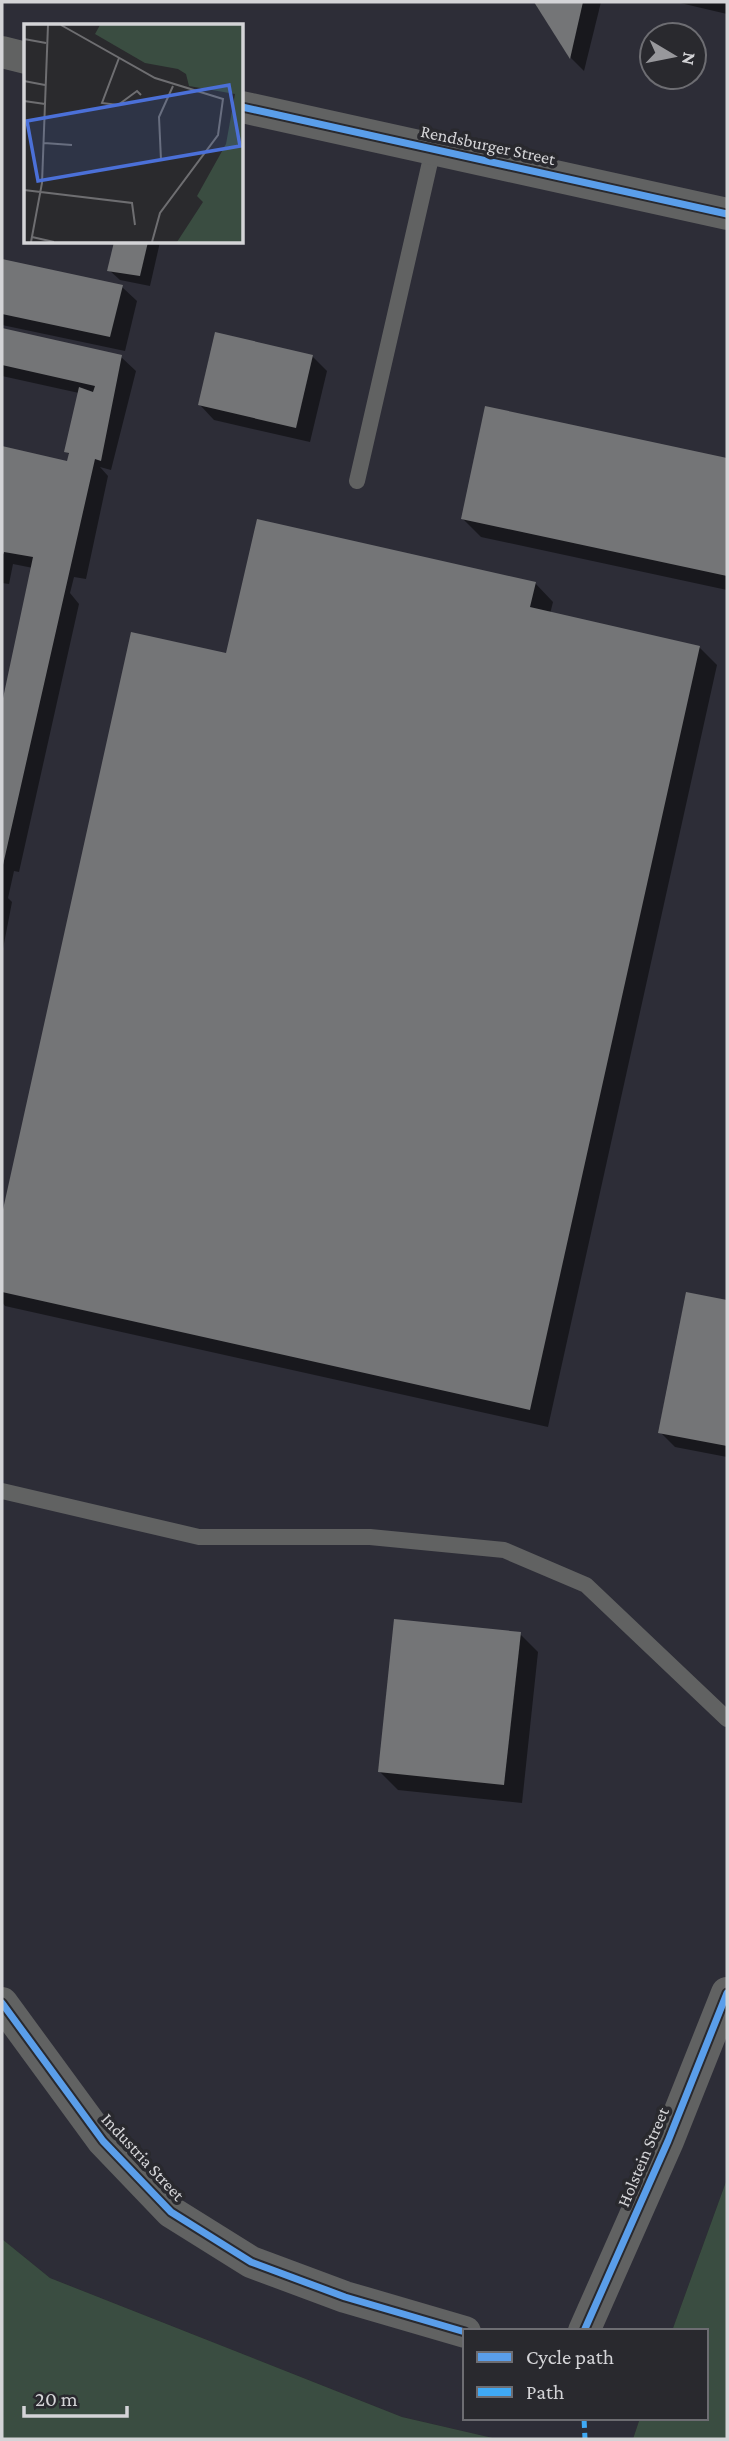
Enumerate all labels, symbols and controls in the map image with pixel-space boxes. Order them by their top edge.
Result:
north arrow [638,21,708,91]
inset map [24,24,243,243]
text: N [678,51,701,67]
street label: Rendsburger Street [419,121,558,169]
street label: Holstein Street [613,2103,673,2210]
street label: Industria Street [97,2109,189,2206]
legend [463,2329,708,2420]
text: Cycle path [526,2345,614,2369]
scale bar [24,2374,128,2418]
text: Path [526,2380,564,2404]
text: 20 m [35,2387,78,2411]

